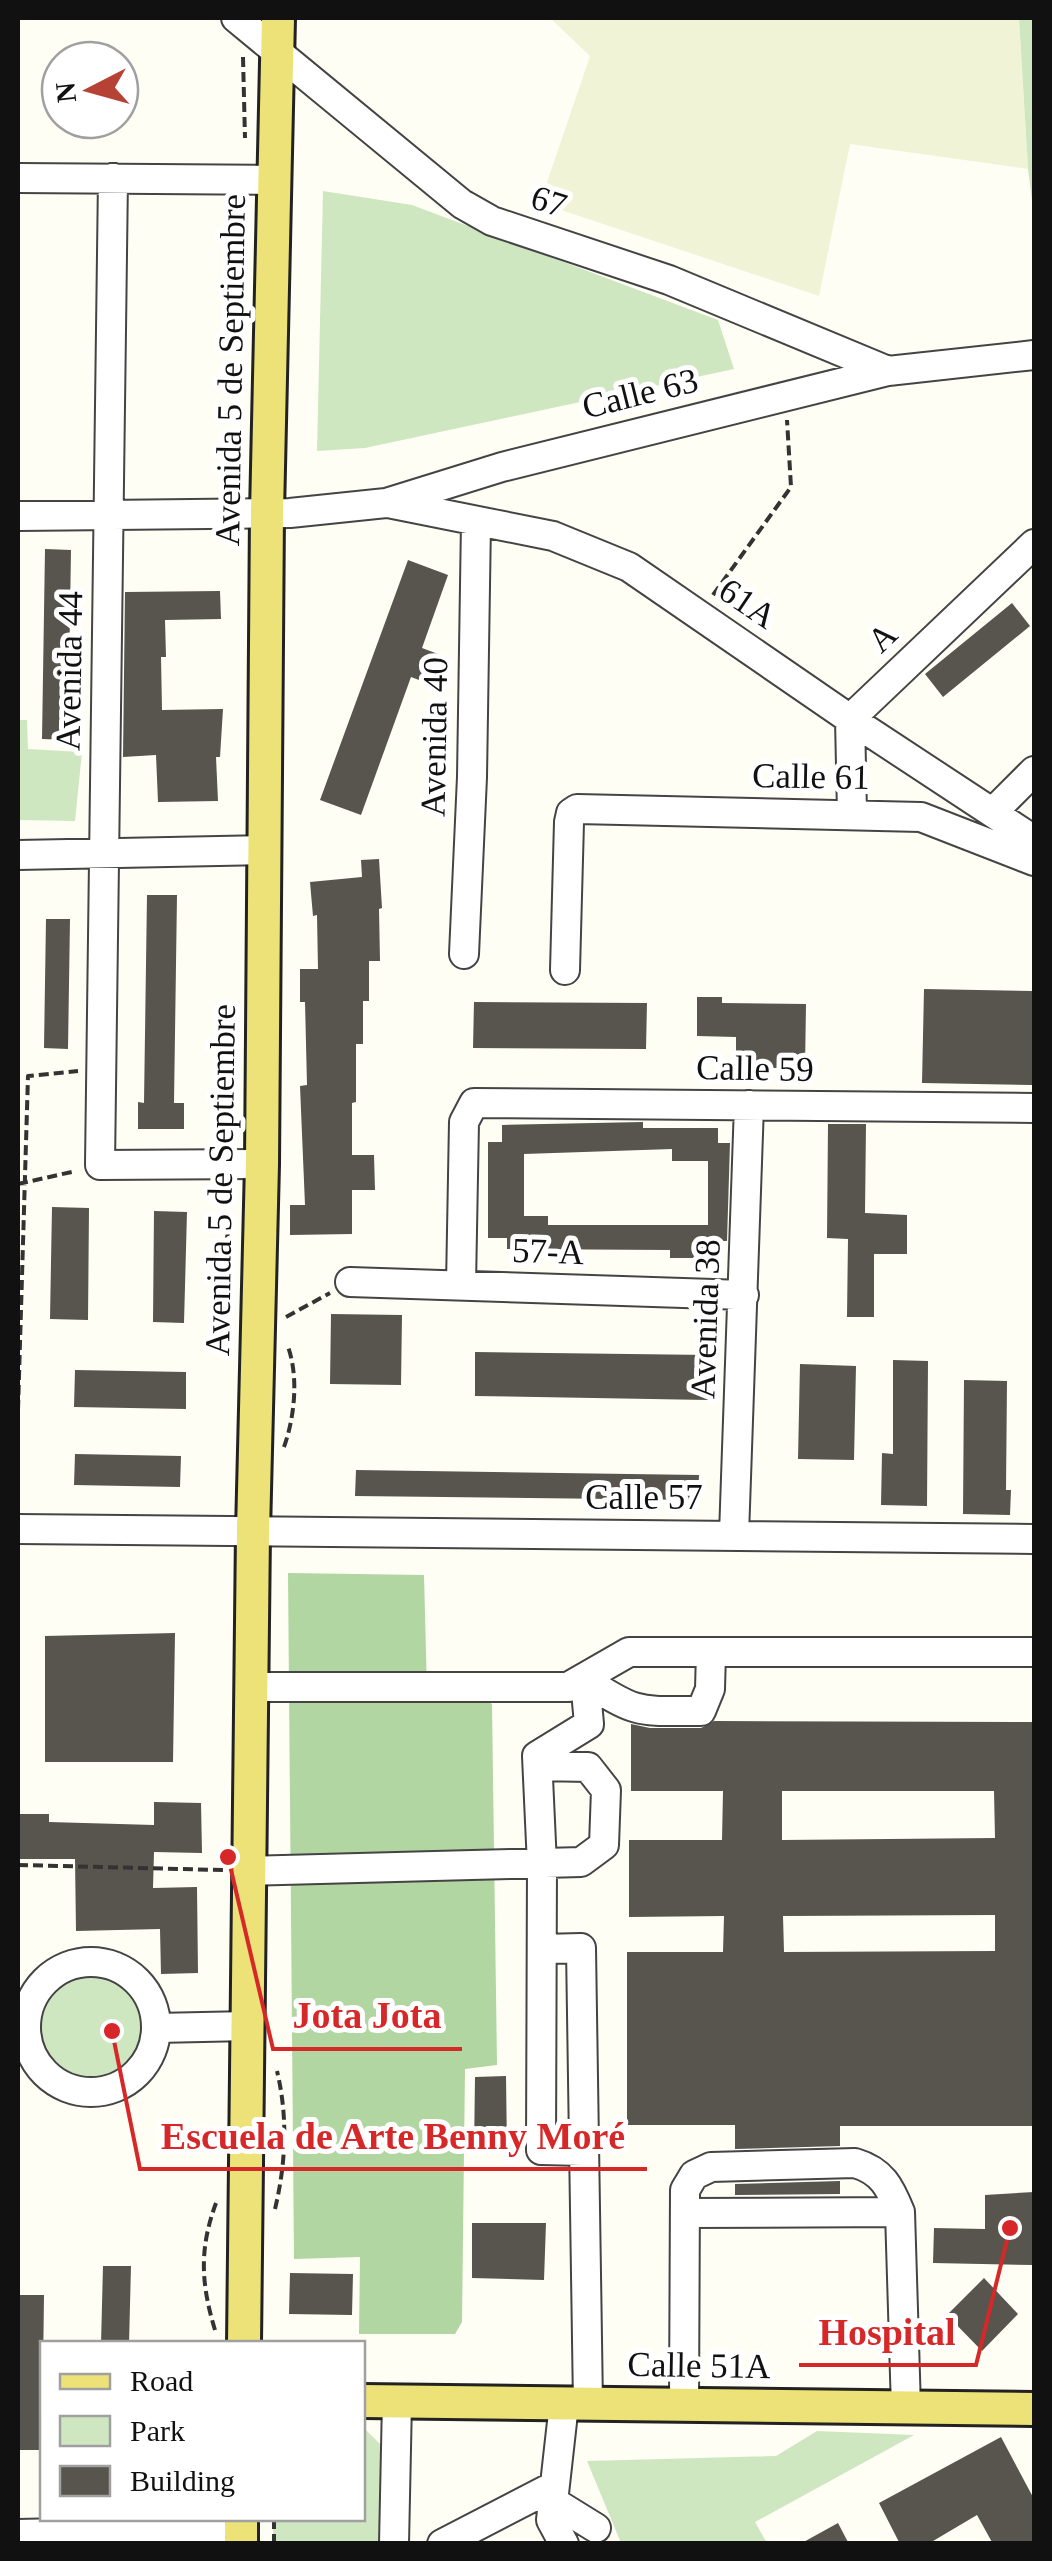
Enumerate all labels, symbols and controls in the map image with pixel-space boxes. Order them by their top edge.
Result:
north arrow [40,40,140,140]
text: N [49,81,82,104]
street label: 67 [526,178,572,225]
street label: Avenida 5 de Septiembre [208,194,253,546]
street label: Calle 63 [578,360,702,427]
street label: 61A [712,570,784,637]
street label: Avenida 44 [49,591,90,751]
street label: A [860,614,906,660]
street label: Avenida 40 [414,657,455,817]
street label: Calle 61 [752,756,870,797]
street label: Avenida 5 de Septiembre [198,1004,243,1356]
street label: Calle 59 [696,1048,814,1089]
street label: 57-A [511,1231,585,1272]
street label: Avenida 38 [683,1239,728,1400]
street label: Calle 57 [585,1478,703,1517]
callout: Jota Jota [273,1981,462,2049]
text: Jota Jota [293,1994,441,2036]
callout: Escuela de Arte Benny Moré [140,2101,647,2169]
text: Escuela de Arte Benny Moré [161,2115,625,2157]
callout: Hospital [799,2297,976,2365]
text: Hospital [818,2311,956,2353]
legend [40,2341,365,2521]
street label: Calle 51A [627,2345,771,2386]
text: Road [130,2364,193,2397]
text: Park [130,2414,185,2447]
text: Building [130,2464,235,2497]

